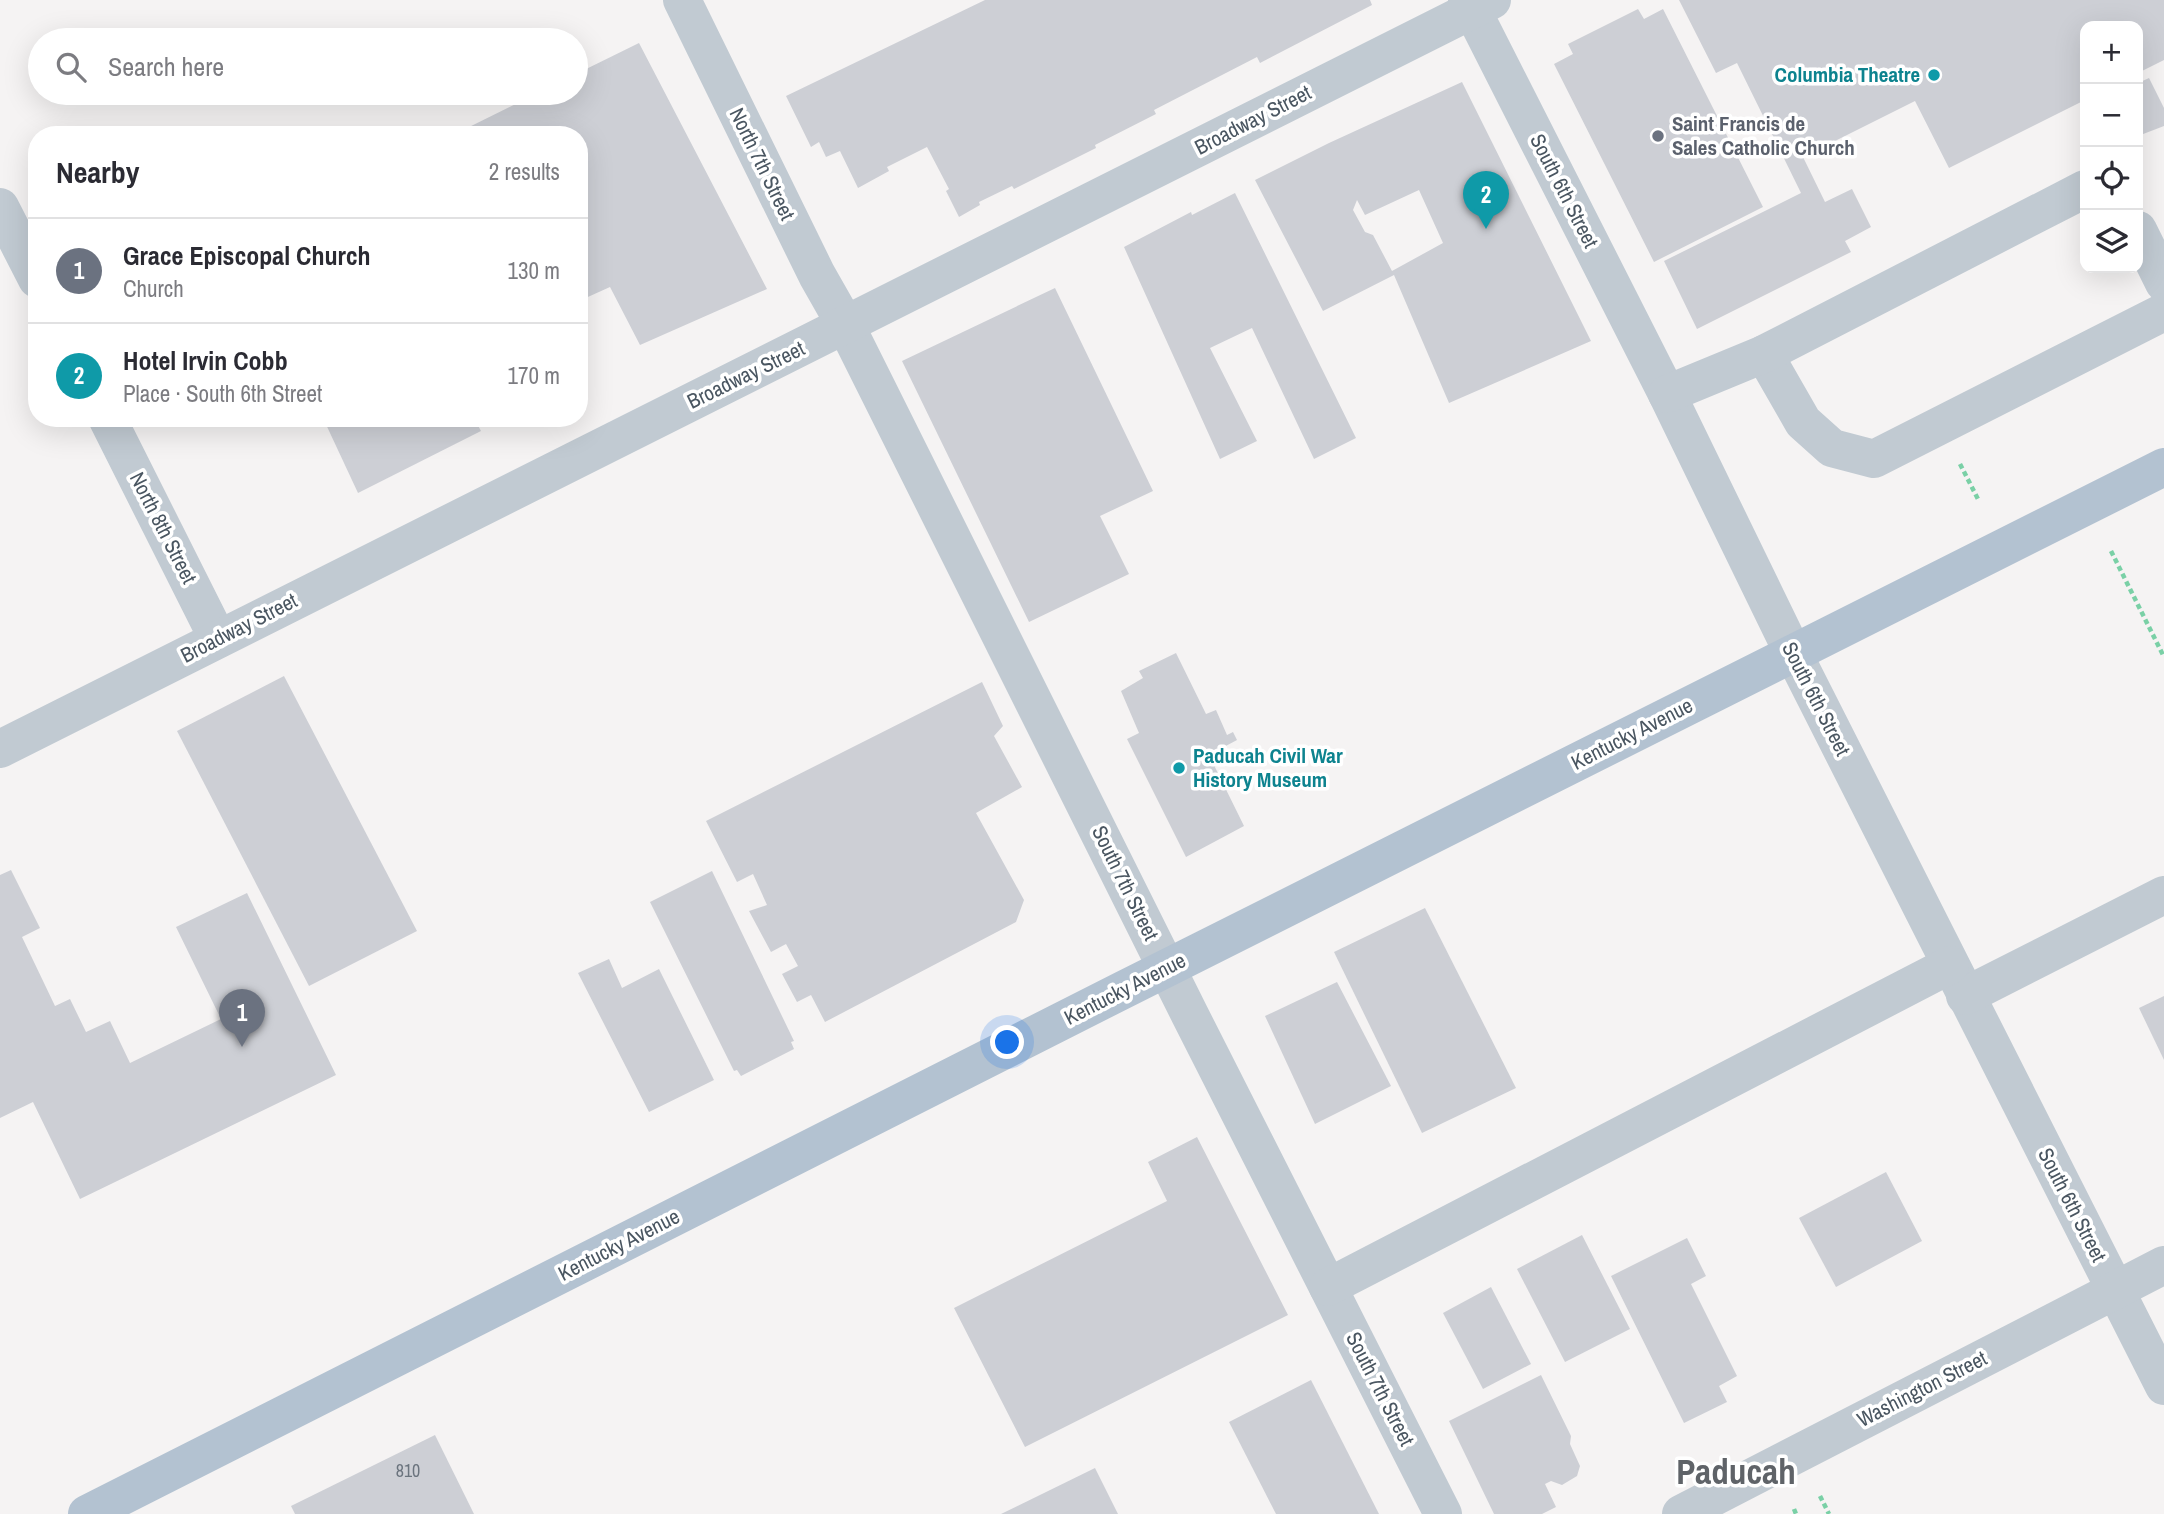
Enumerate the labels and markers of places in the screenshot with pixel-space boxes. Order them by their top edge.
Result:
place label: Columbia Theatre [1775,60,1920,89]
marker: Columbia Theatre [1926,67,1942,83]
place label: Saint Francis de Sales Catholic Church [1672,109,1855,162]
marker: Saint Francis de Sales Catholic Church [1650,128,1666,144]
pin: 2 [1463,171,1509,229]
place label: Paducah Civil War History Museum [1193,741,1343,794]
marker: Paducah Civil War History Museum [1171,760,1187,776]
pin: 1 [219,989,265,1047]

